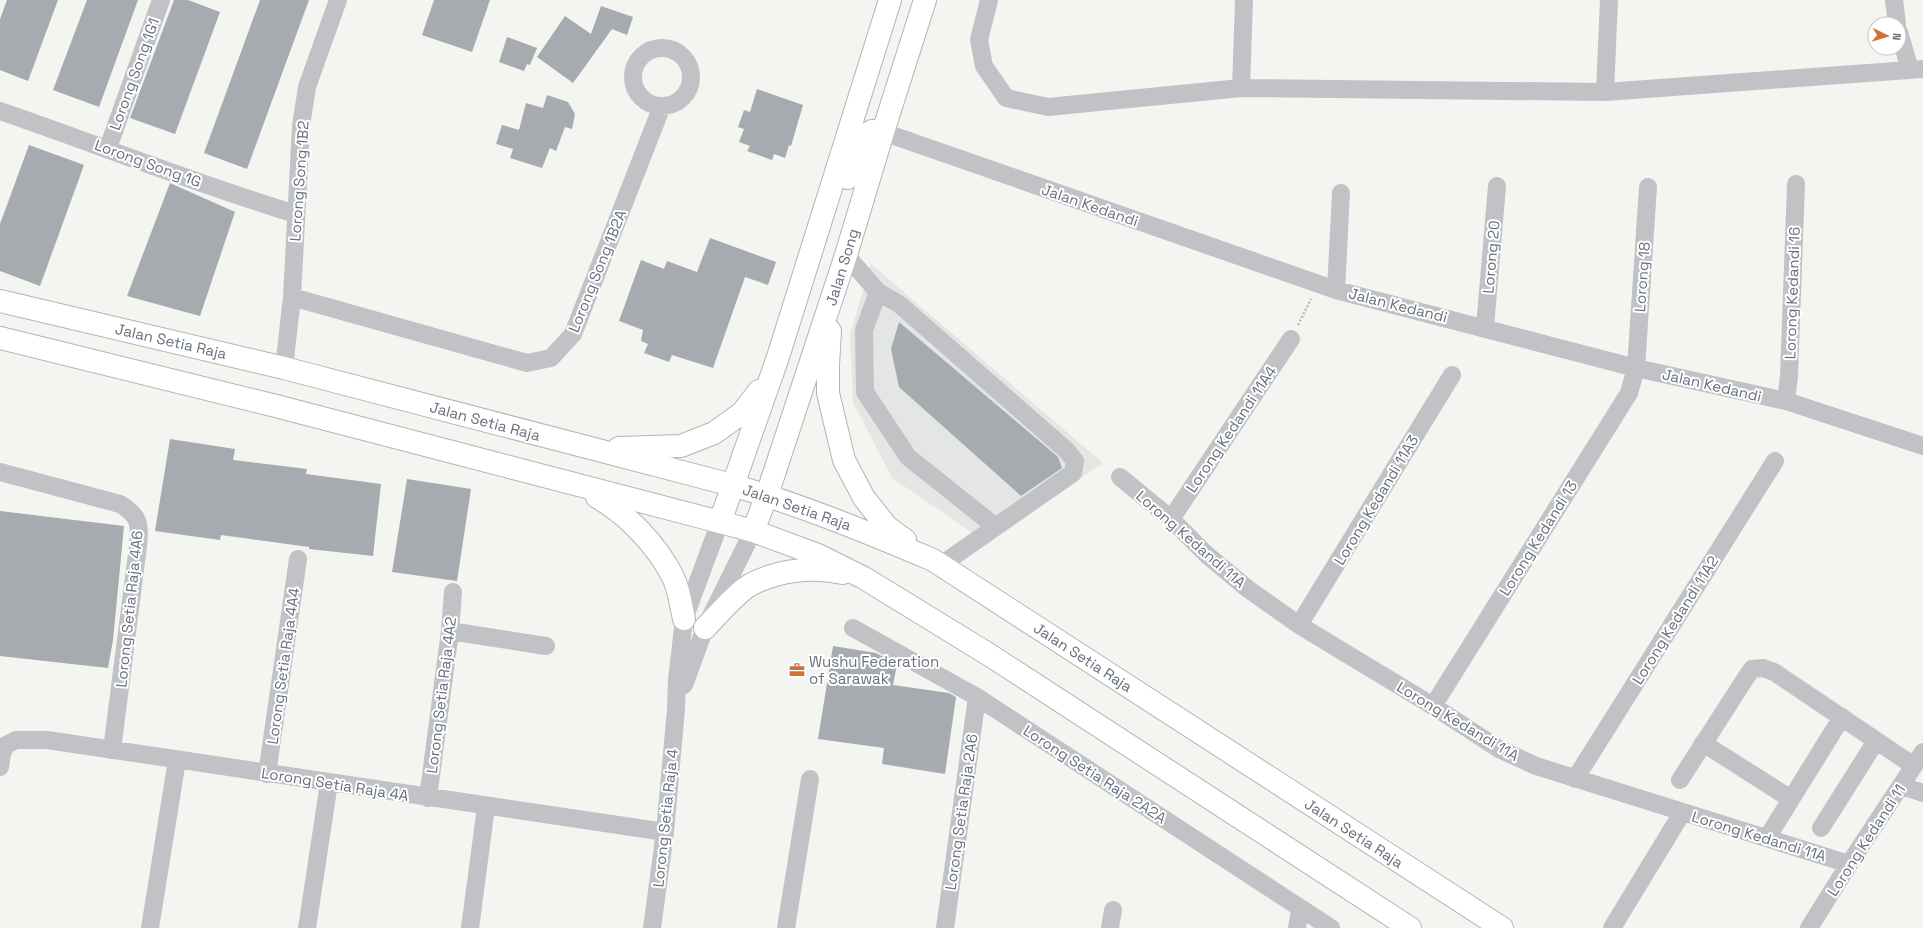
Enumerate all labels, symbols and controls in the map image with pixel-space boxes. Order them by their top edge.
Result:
street label: Lorong Song 1G1 [105,15,163,133]
north arrow [1867,16,1907,56]
text: N [1890,33,1904,41]
street label: Lorong Song 1B2 [285,120,313,242]
street label: Lorong Song 1G [92,135,204,191]
street label: Jalan Kedandi [1039,180,1141,230]
street label: Lorong Song 1B2A [564,206,630,335]
street label: Lorong 20 [1478,220,1504,294]
street label: Jalan Song [821,226,863,308]
street label: Lorong Kedandi 16 [1780,226,1804,360]
street label: Lorong 18 [1630,241,1654,313]
street label: Jalan Kedandi [1347,284,1449,326]
street label: Jalan Setia Raja [113,319,229,363]
street label: Lorong Kedandi 11A4 [1182,362,1280,496]
street label: Jalan Kedandi [1661,364,1763,406]
street label: Jalan Setia Raja [428,397,543,445]
street label: Lorong Kedandi 11A3 [1330,432,1422,568]
street label: Lorong Kedandi 13 [1495,477,1581,599]
street label: Jalan Setia Raja [740,480,854,535]
street label: Lorong Kedandi 11A [1132,486,1250,592]
street label: Lorong Setia Raja 4A6 [111,530,147,688]
street label: Lorong Kedandi 11A2 [1628,552,1722,688]
street label: Lorong Setia Raja 4A4 [263,586,303,746]
street label: Lorong Setia Raja 4A2 [422,616,460,774]
street label: Jalan Setia Raja [1030,618,1136,696]
place label: Wushu Federation of Sarawak [809,652,939,688]
office icon: Wushu Federation of Sarawak [788,661,806,679]
street label: Lorong Kedandi 11A [1393,677,1523,765]
street label: Lorong Setia Raja 2A2A [1020,721,1171,828]
street label: Lorong Setia Raja 2A6 [941,733,981,891]
street label: Lorong Setia Raja 4 [648,748,682,888]
street label: Lorong Setia Raja 4A [260,763,410,805]
street label: Lorong Kedandi 11 [1823,780,1909,900]
street label: Jalan Setia Raja [1301,794,1407,872]
street label: Lorong Kedandi 11A [1690,807,1829,866]

